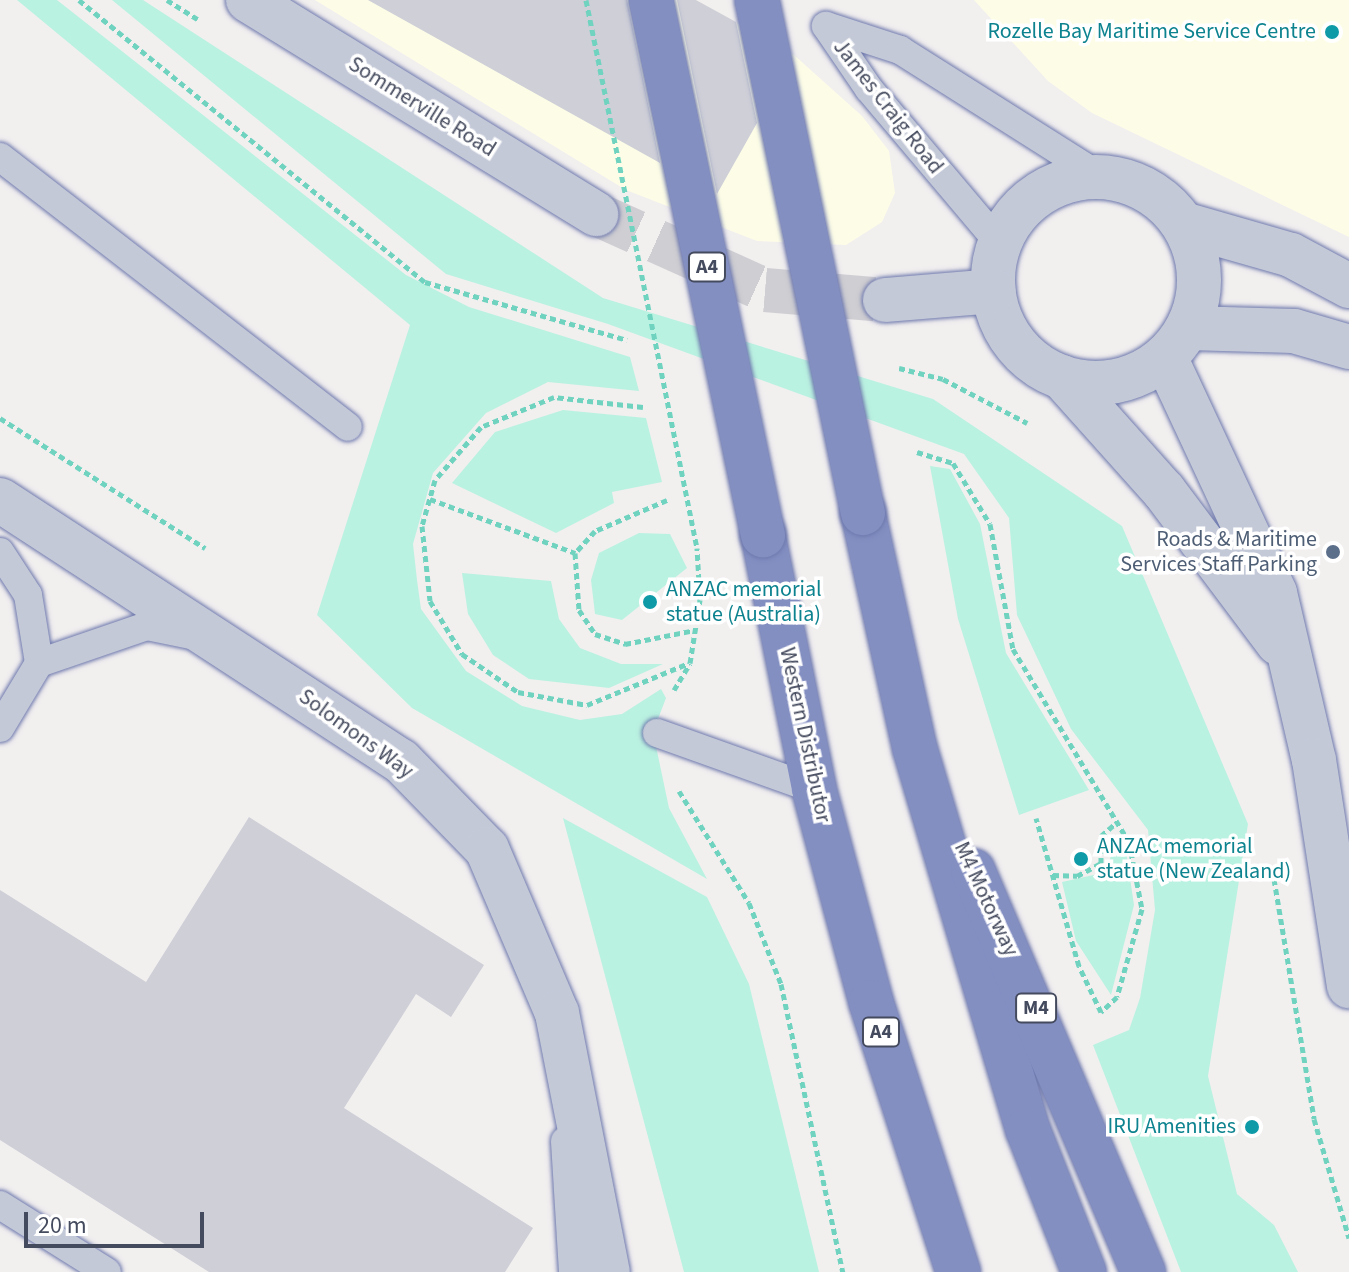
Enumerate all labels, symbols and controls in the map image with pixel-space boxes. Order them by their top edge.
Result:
place label: Rozelle Bay Maritime Service Centre [987,19,1316,45]
marker: Rozelle Bay Maritime Service Centre [1323,23,1341,41]
street label: James Craig Road [827,35,949,179]
street label: Sommerville Road [343,51,501,163]
road number: A4 [687,251,727,283]
place label: Roads & Maritime Services Staff Parking [1120,526,1317,578]
marker: Roads & Maritime Services Staff Parking [1324,543,1342,561]
place label: ANZAC memorial statue (Australia) [666,576,822,628]
marker: ANZAC memorial statue (Australia) [641,593,659,611]
street label: Western Distributor [774,645,836,825]
street label: Solomons Way [294,684,418,784]
place label: ANZAC memorial statue (New Zealand) [1097,833,1291,884]
street label: M4 Motorway [948,838,1024,960]
marker: ANZAC memorial statue (New Zealand) [1072,850,1090,868]
road number: M4 [1014,992,1058,1024]
road number: A4 [861,1016,901,1048]
place label: IRU Amenities [1108,1114,1236,1140]
marker: IRU Amenities [1243,1118,1261,1136]
scale bar [28,1196,208,1246]
text: 20 m [38,1208,87,1243]

